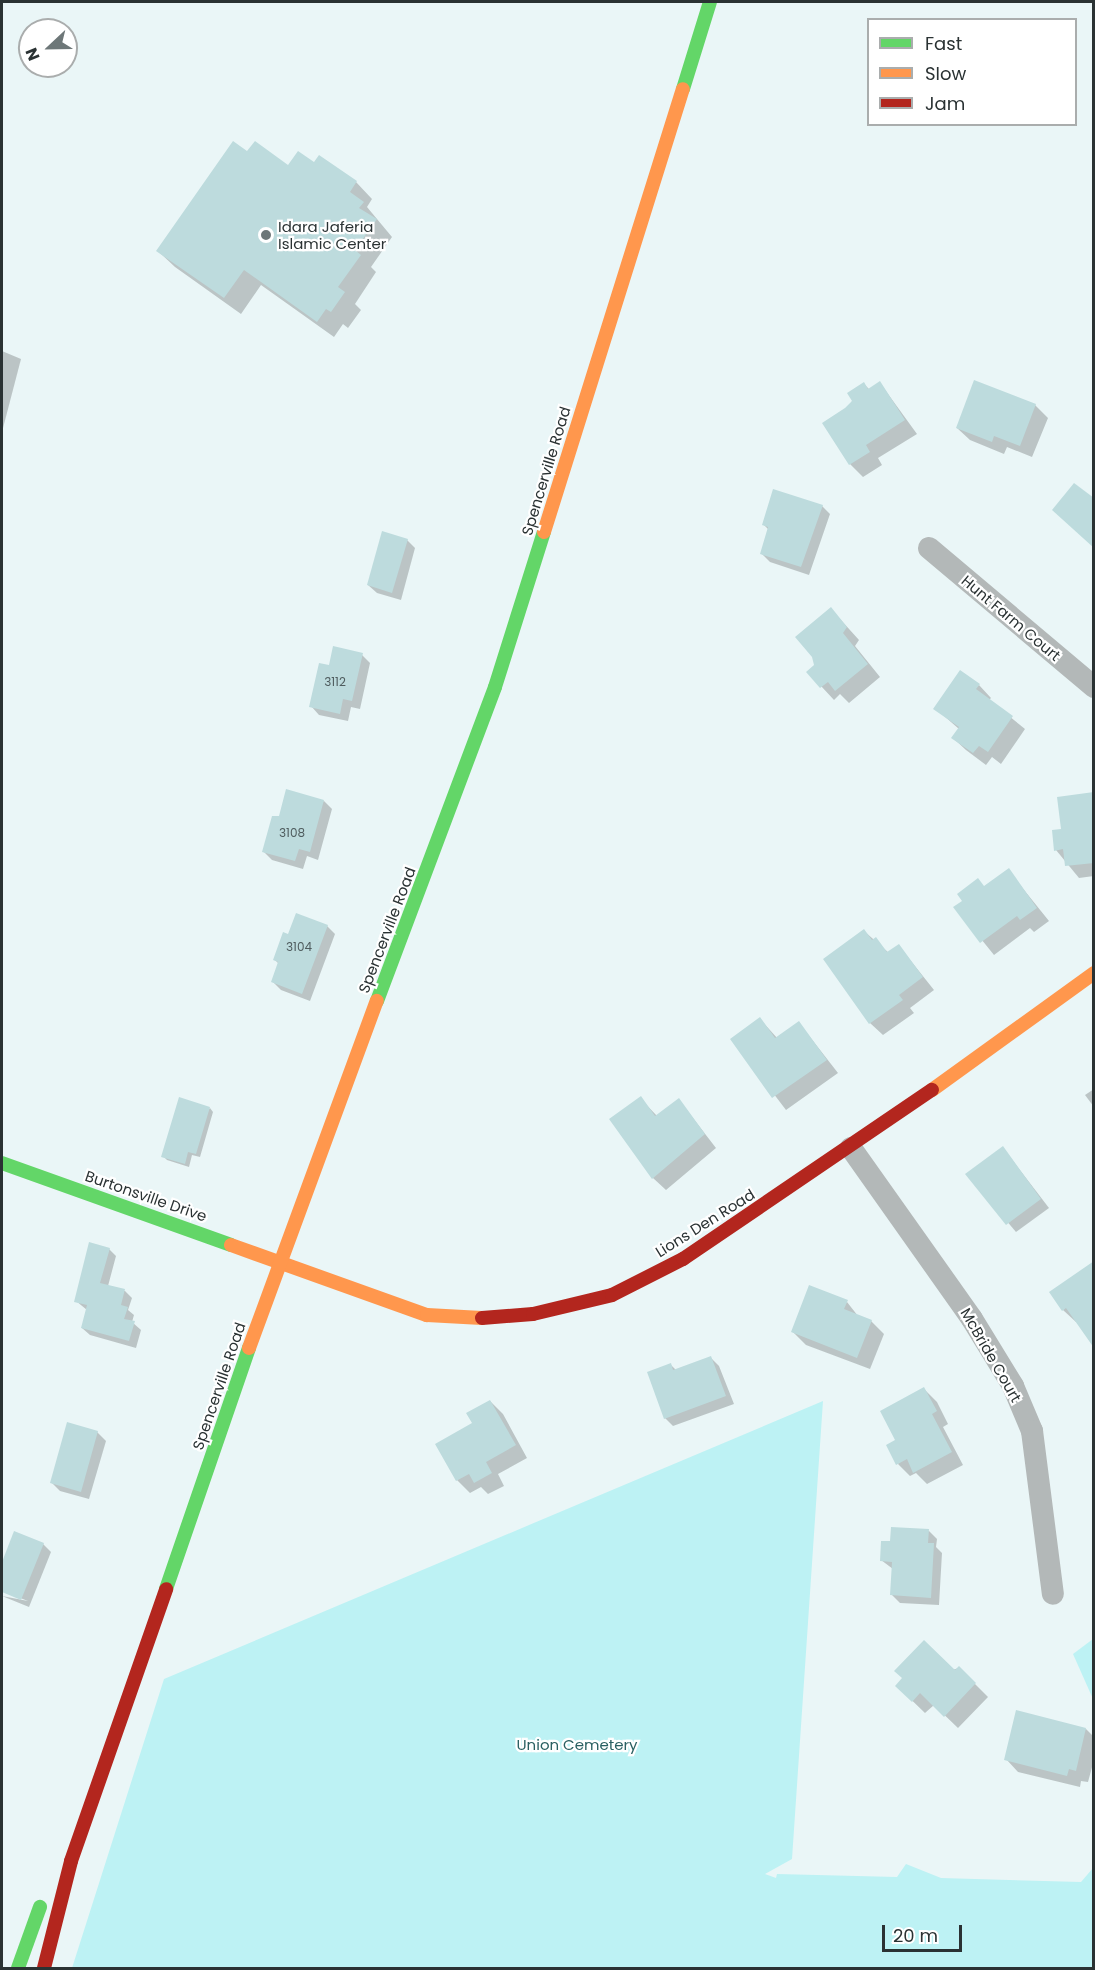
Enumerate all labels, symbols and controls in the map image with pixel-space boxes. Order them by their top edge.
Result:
north arrow [18,18,78,78]
legend [867,18,1077,126]
text: Fast [925,31,962,56]
text: N [20,44,46,64]
text: Slow [925,61,966,86]
text: Jam [925,91,965,116]
place label: Idara Jaferia Islamic Center [278,217,386,252]
marker: Idara Jaferia Islamic Center [259,228,273,242]
street label: Spencerville Road [518,404,574,538]
street label: Hunt Farm Court [958,571,1064,665]
house number: 3112 [324,675,346,689]
house number: 3108 [279,826,305,840]
street label: Spencerville Road [355,864,419,996]
house number: 3104 [286,940,312,954]
street label: Burtonsville Drive [83,1167,209,1225]
street label: Lions Den Road [652,1185,758,1261]
street label: McBride Court [957,1305,1025,1405]
street label: Spencerville Road [189,1320,249,1452]
park label: Union Cemetery [516,1736,638,1754]
scale bar [885,1913,964,1951]
text: 20 m [893,1923,938,1948]

